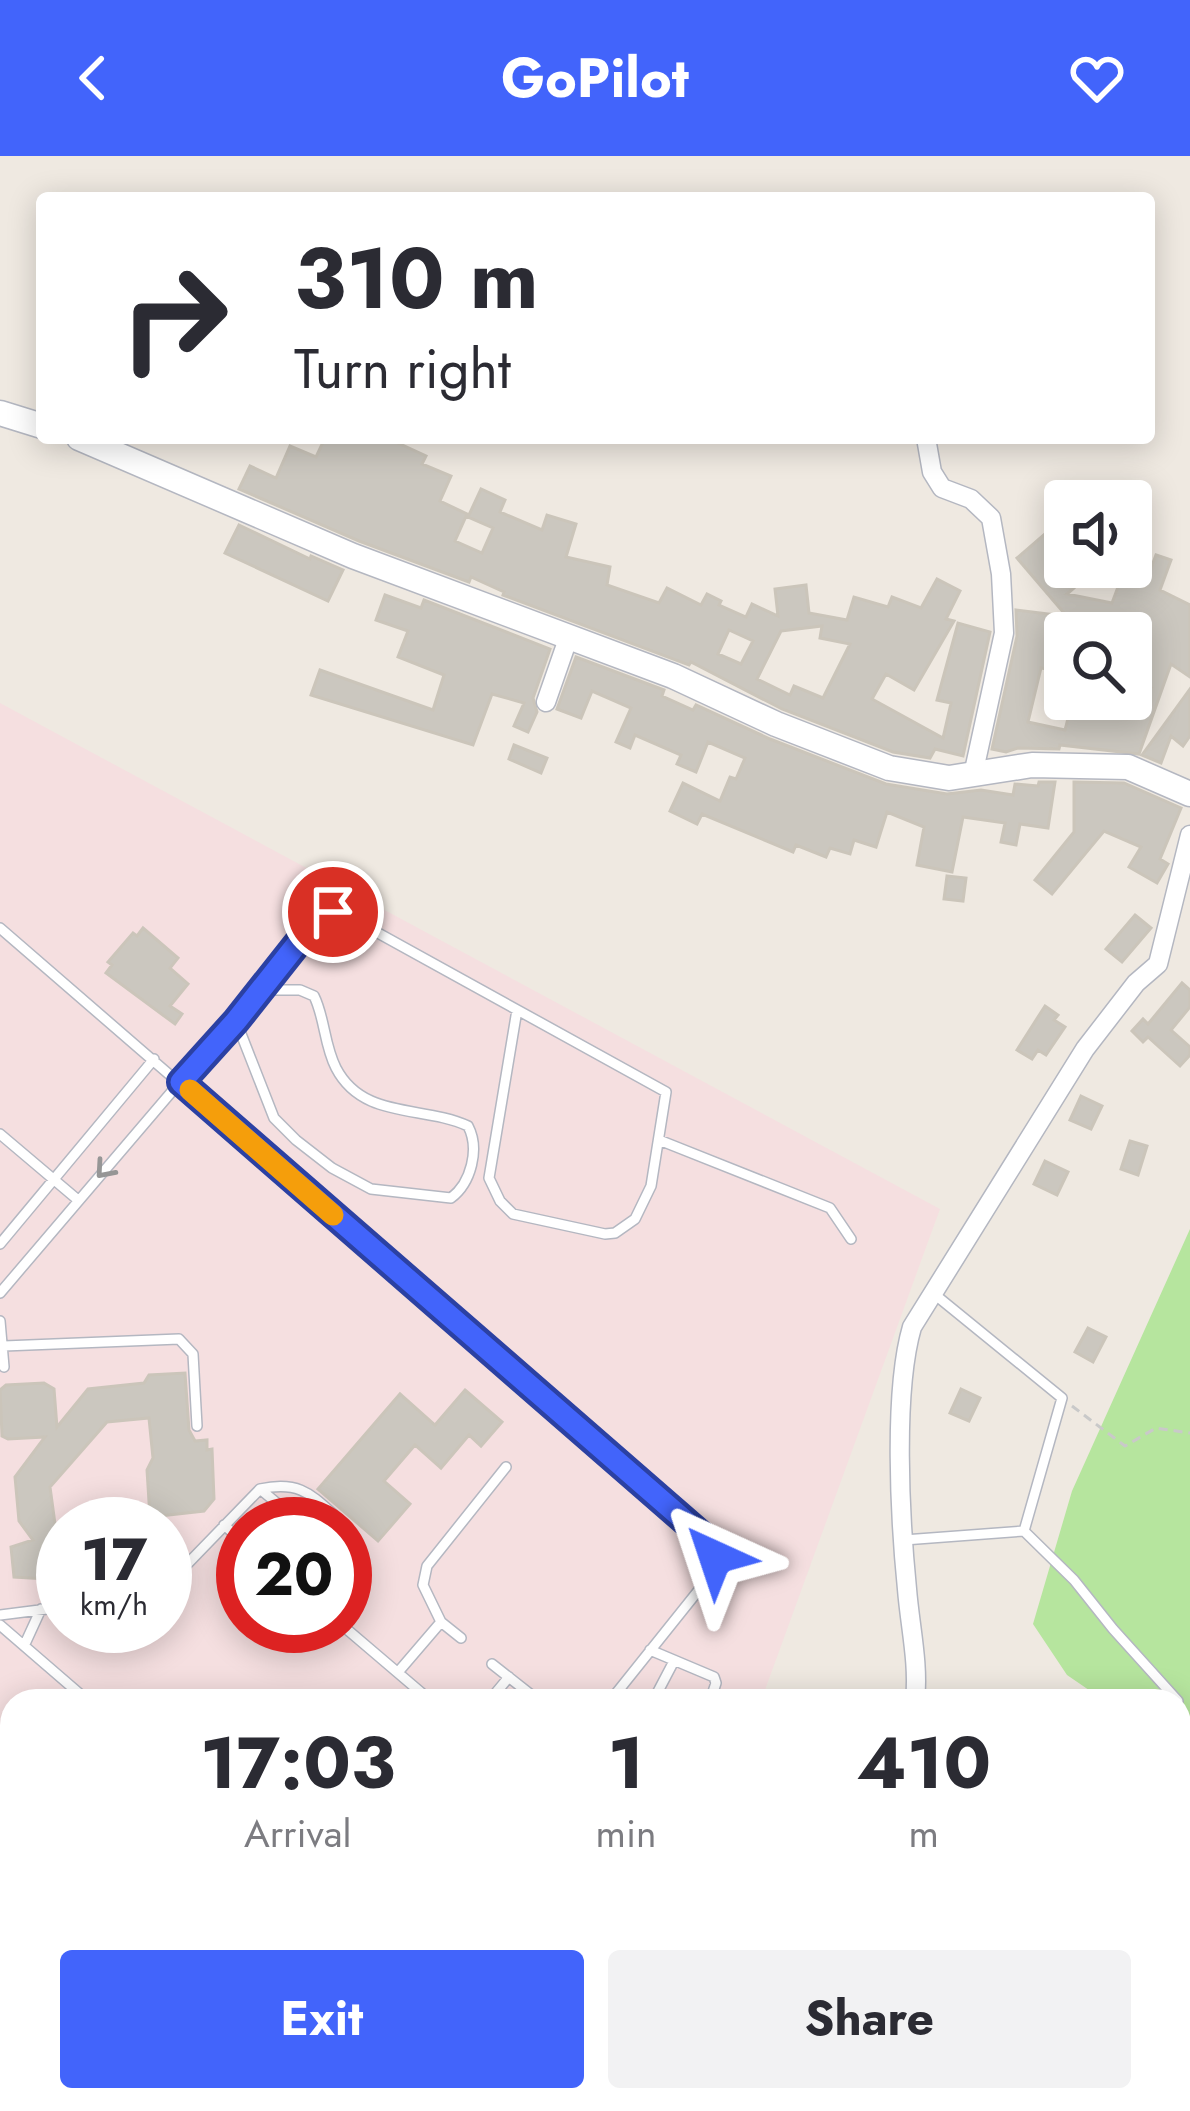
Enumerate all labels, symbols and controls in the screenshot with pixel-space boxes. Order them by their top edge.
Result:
text: GoPilot [501,39,689,117]
icon: back [60,45,126,111]
icon: heart [1064,45,1130,111]
text: 310 m [294,218,539,340]
icon: right [96,240,252,396]
text: Turn right [294,330,511,408]
map controls [1044,480,1152,720]
button: sound [1044,480,1152,588]
button: search [1044,612,1152,720]
pin [282,861,384,963]
icon: arrive [300,879,366,945]
one-way arrow [97,1156,118,1178]
position arrow [652,1494,778,1620]
speed limit sign: 20 [216,1497,372,1653]
text: 17 [81,1516,147,1603]
text: km/h [80,1583,148,1626]
text: 17:03 [200,1711,396,1815]
text: 1 [608,1711,644,1815]
text: 410 [856,1711,991,1815]
text: Arrival [244,1805,352,1862]
text: min [596,1805,657,1862]
text: m [909,1805,939,1862]
button: Exit [60,1950,584,2088]
button: Share [608,1950,1131,2088]

